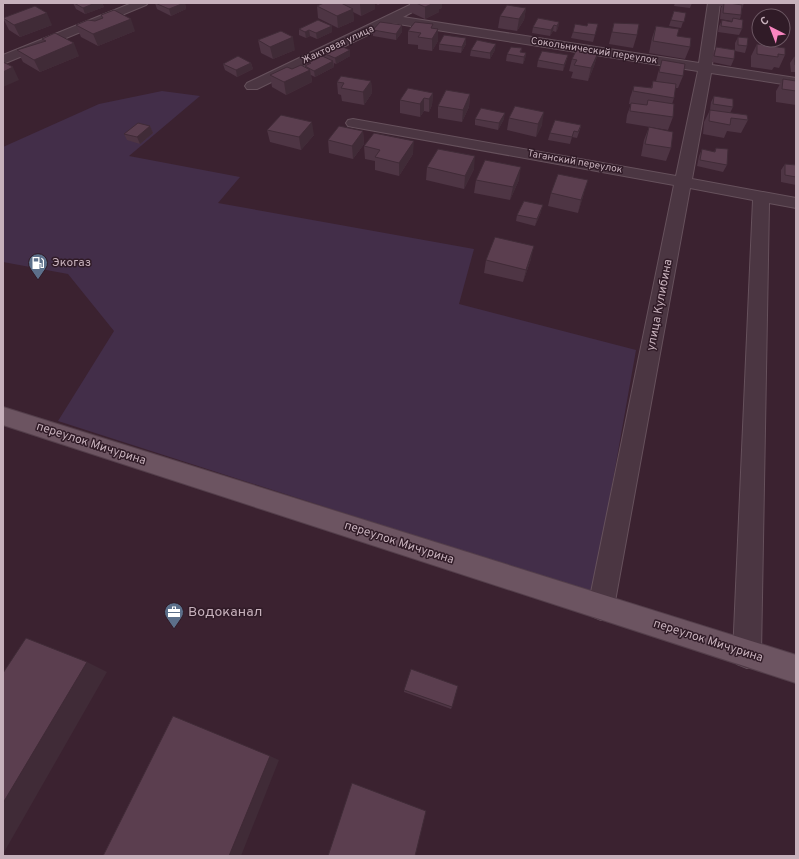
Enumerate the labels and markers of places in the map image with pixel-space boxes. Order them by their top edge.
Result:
fuel station icon: Экогаз [27,252,49,280]
place label: Экогаз [52,255,91,271]
office icon: Водоканал [163,601,185,629]
place label: Водоканал [188,604,262,621]

